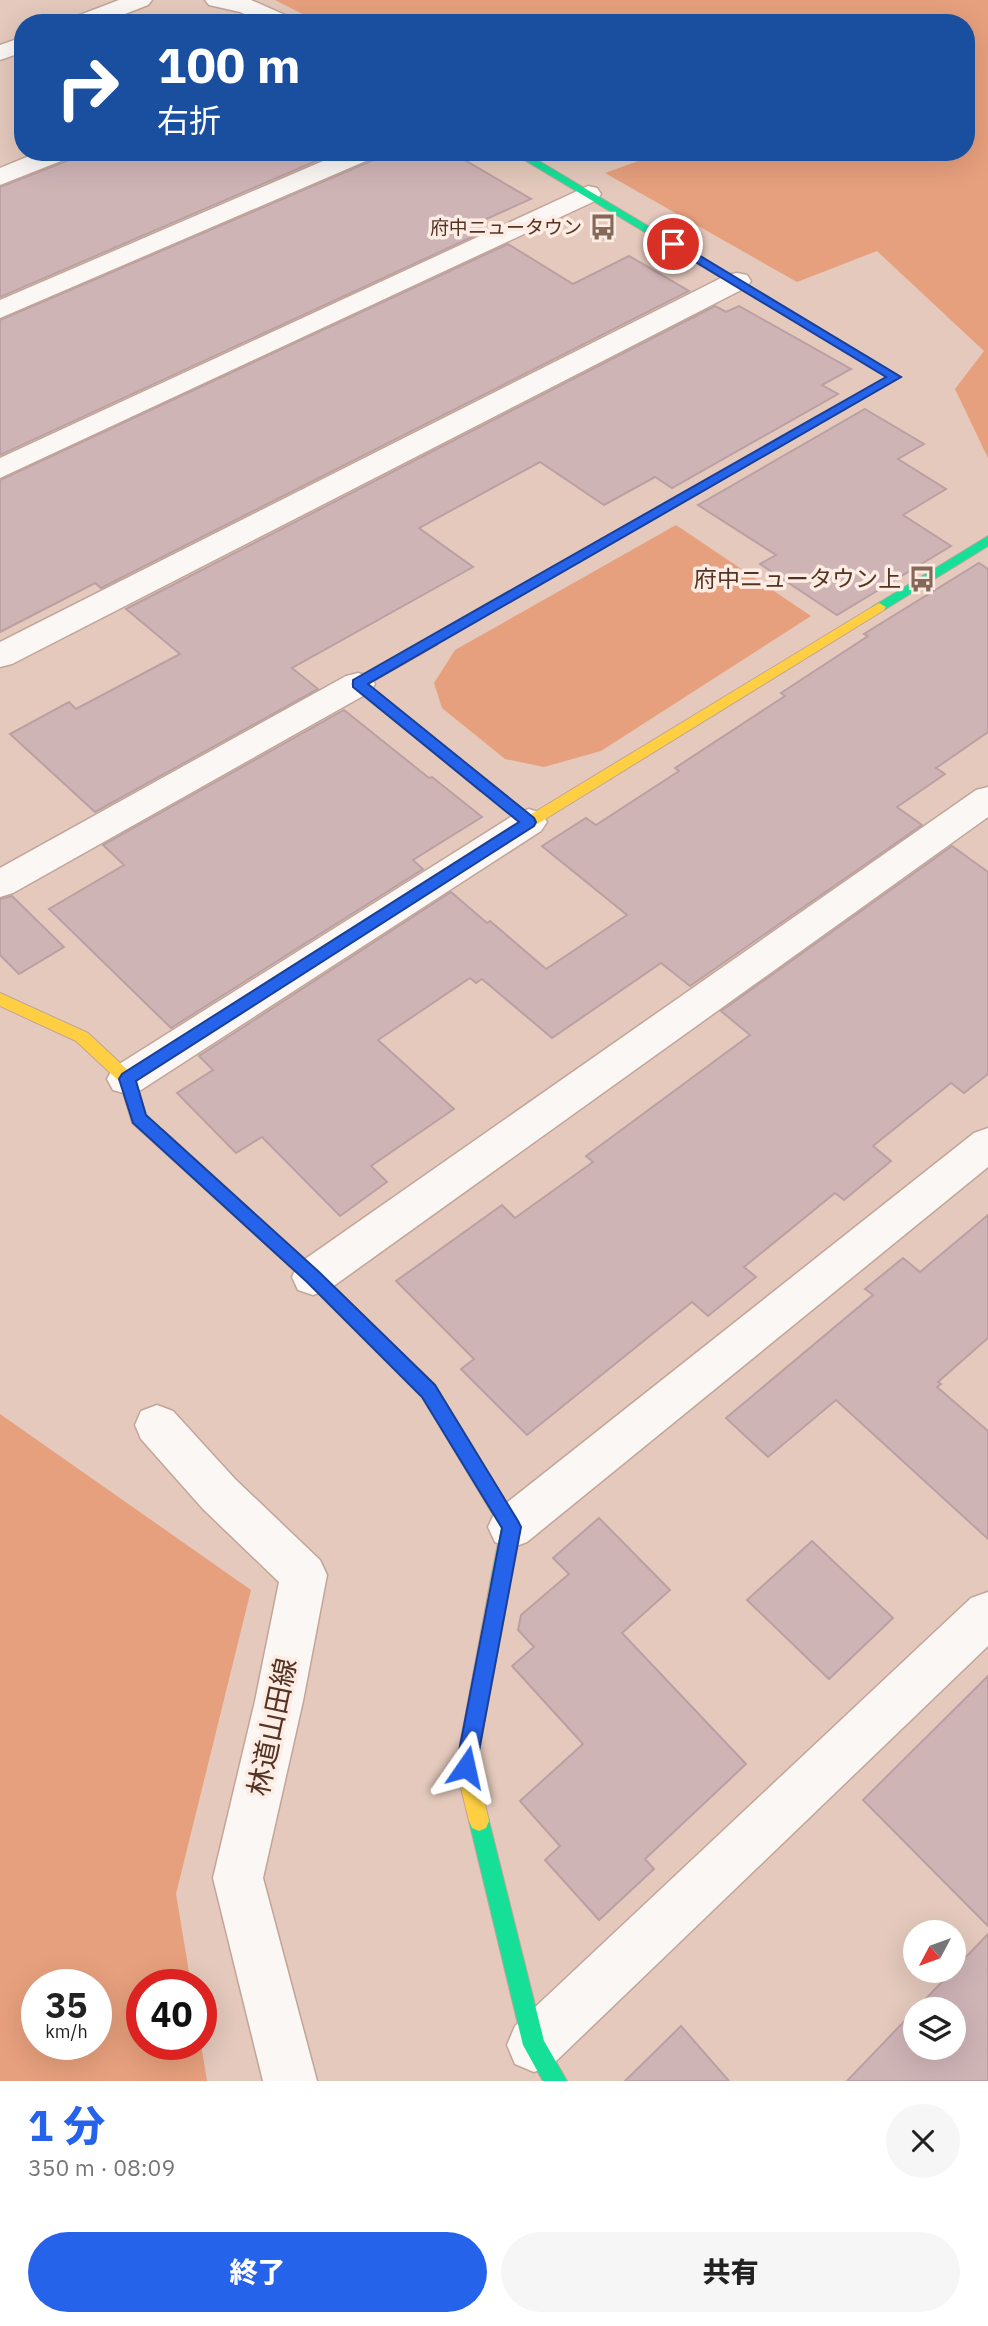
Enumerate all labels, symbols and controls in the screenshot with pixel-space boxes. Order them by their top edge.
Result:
text: 100 m [157,33,301,96]
icon: right [42,42,133,133]
text: 右折 [157,99,221,141]
bus stop icon: 府中ニュータウン [588,212,618,242]
pin [643,214,703,274]
place label: 府中ニュータウン [430,215,582,239]
icon: arrive [654,225,692,263]
place label: 府中ニュータウン上 [694,563,901,593]
bus stop icon: 府中ニュータウン上 [907,564,937,594]
street label: 林道山田線 [239,1655,304,1799]
position arrow [429,1730,503,1804]
north arrow [903,1920,966,1983]
map controls [903,1920,966,2060]
speed limit sign: 40 [126,1969,217,2060]
text: 35 [45,1982,88,2028]
button: layers [903,1997,966,2060]
text: km/h [45,2020,88,2043]
text: 1 分 [28,2098,105,2153]
button: close [886,2104,960,2178]
text: 350 m · 08:09 [28,2152,175,2182]
button: 終了 [28,2232,487,2312]
button: 共有 [501,2232,960,2312]

